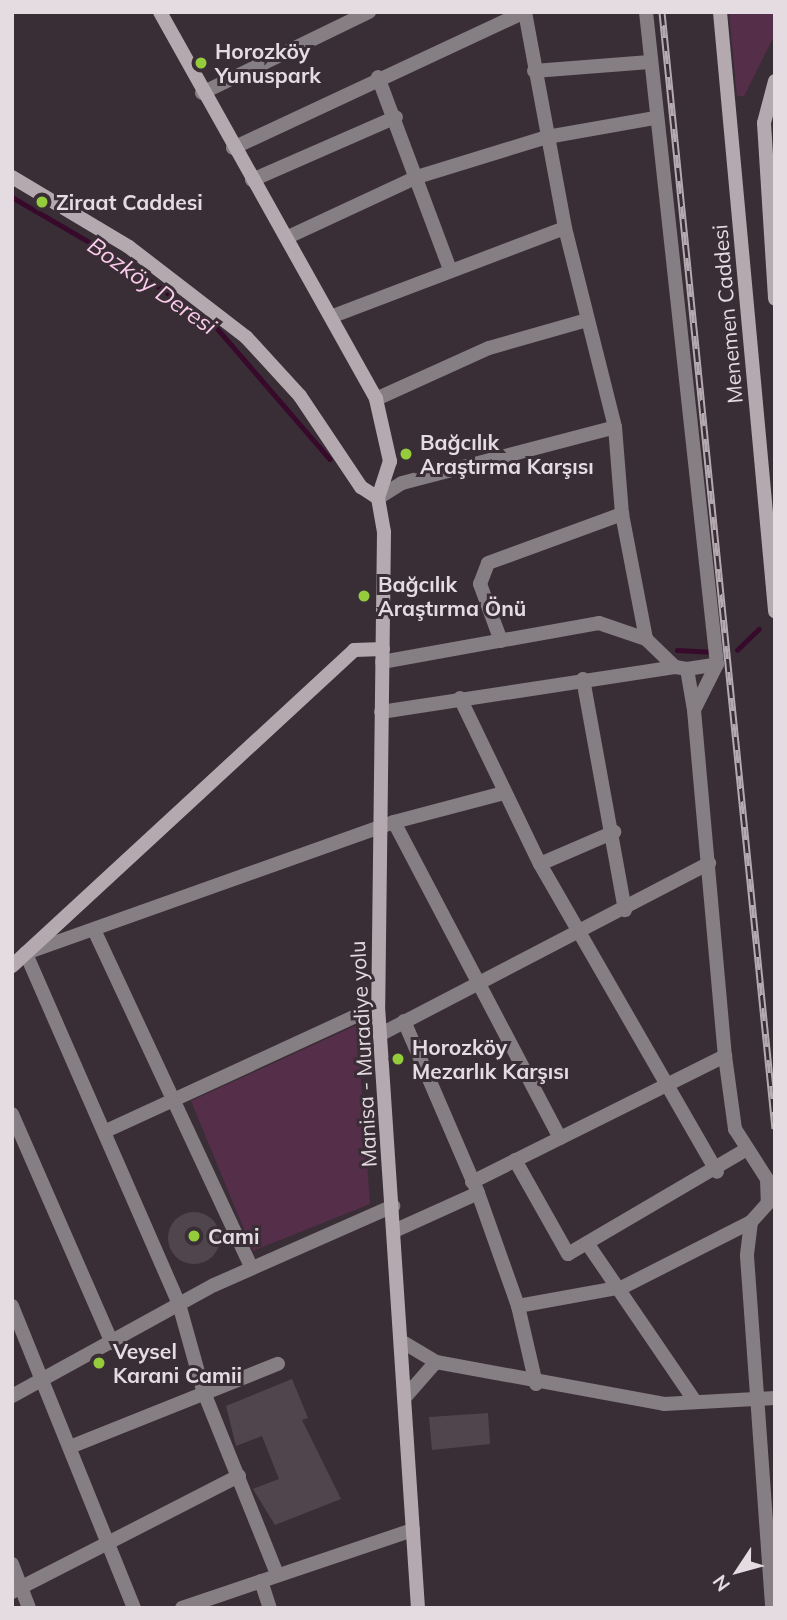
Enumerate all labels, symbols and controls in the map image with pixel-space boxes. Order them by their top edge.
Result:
place label: Horozköy Yunuspark [215,38,321,88]
marker: Horozköy Yunuspark [193,55,209,71]
place label: Ziraat Caddesi [56,189,203,215]
marker: Ziraat Caddesi [34,194,50,210]
street label: Menemen Caddesi [707,224,747,404]
water label: Bozköy Deresi [82,232,222,340]
place label: Bağcılık Araştırma Karşısı [420,429,594,479]
marker: Bağcılık Araştırma Karşısı [398,446,414,462]
place label: Bağcılık Araştırma Önü [378,571,526,621]
marker: Bağcılık Araştırma Önü [356,588,372,604]
street label: Manisa - Muradiye yolu [344,940,382,1168]
place label: Horozköy Mezarlık Karşısı [412,1034,569,1084]
marker: Horozköy Mezarlık Karşısı [390,1051,406,1067]
place label: Cami [208,1223,259,1249]
marker: Cami [186,1228,202,1244]
place label: Veysel Karani Camii [113,1338,242,1388]
marker: Veysel Karani Camii [91,1355,107,1371]
north arrow [703,1536,773,1606]
text: N [707,1570,735,1596]

